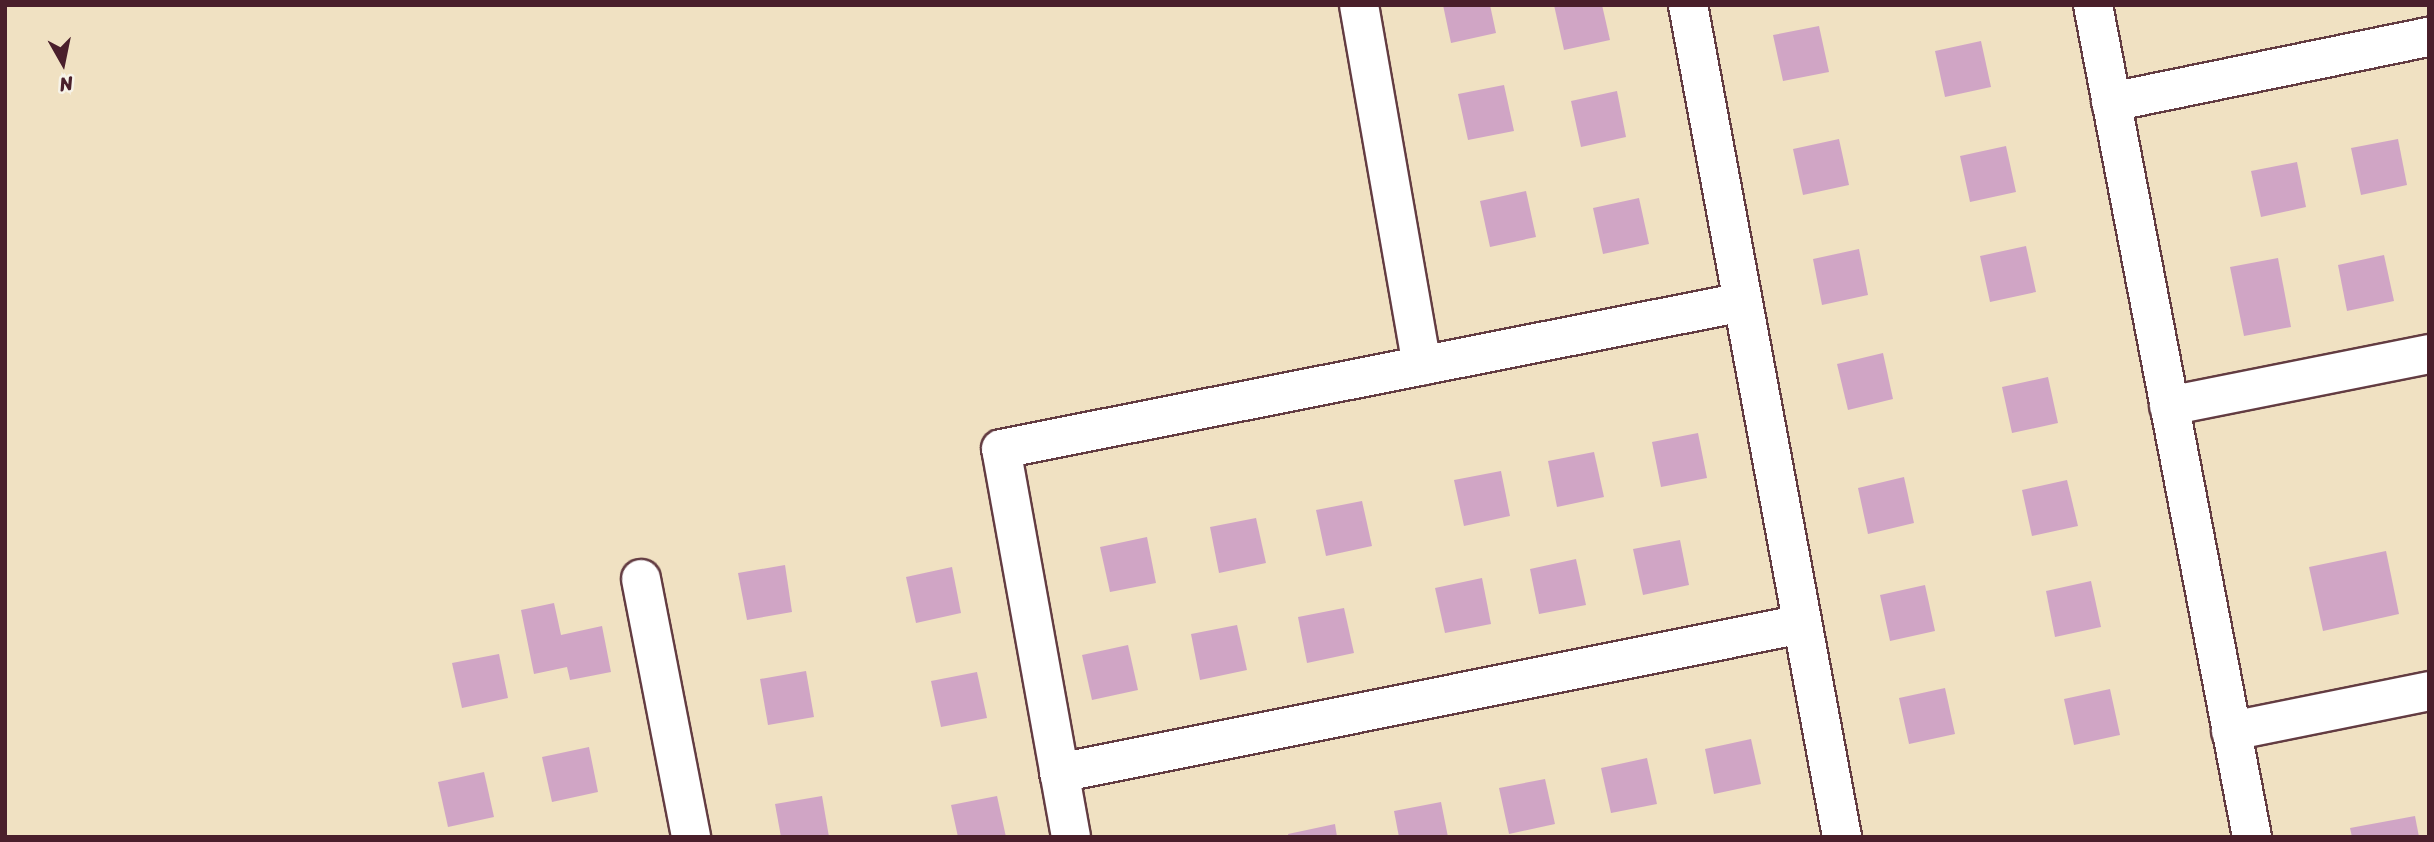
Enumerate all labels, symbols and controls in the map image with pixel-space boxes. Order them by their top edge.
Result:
north arrow [28,28,98,98]
text: N [57,67,75,102]

